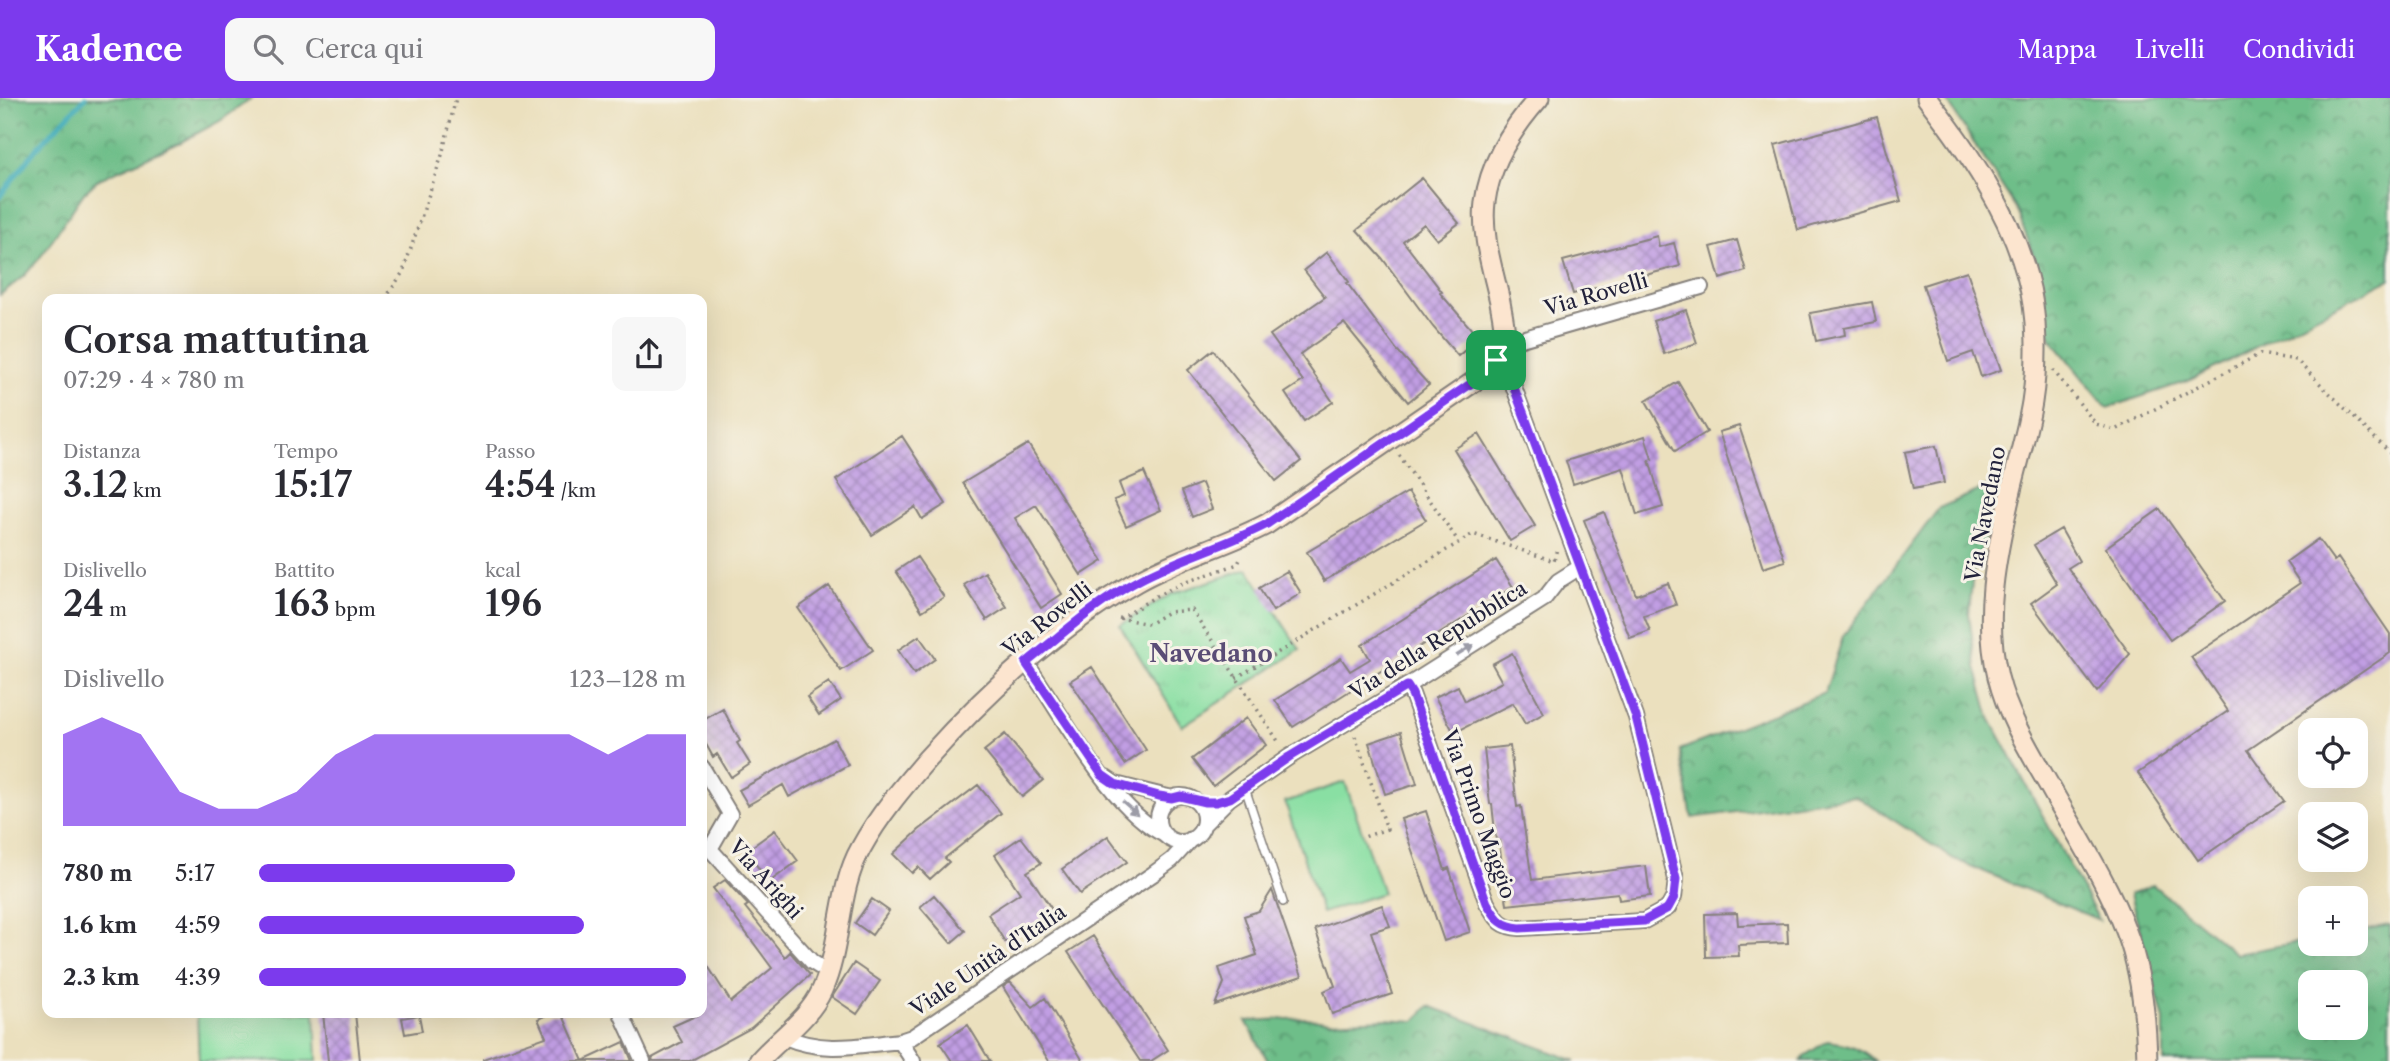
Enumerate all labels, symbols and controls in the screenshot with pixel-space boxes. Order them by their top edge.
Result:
search box [225,18,715,81]
text: Kadence [35,29,183,70]
icon: search [249,30,287,68]
text: Cerca qui [305,33,424,65]
text: Mappa [2018,35,2097,64]
text: Livelli [2135,35,2205,64]
text: Condividi [2243,35,2355,64]
street label: Via Rovelli [1540,267,1651,321]
text: Corsa mattutina [63,316,369,363]
button: share [612,317,686,391]
pin [1466,330,1526,390]
icon: arrive [1477,341,1515,379]
text: 07:29 · 4 × 780 m [63,366,245,394]
text: Distanza [63,440,141,463]
text: Tempo [274,440,338,463]
text: Passo [485,440,536,463]
street label: Via Navedano [1959,444,2010,585]
text: 3.12 [63,463,128,506]
text: 15:17 [274,463,352,506]
text: 4:54 [485,463,556,506]
text: km [128,479,162,502]
text: /km [556,479,596,502]
text: Dislivello [63,559,147,582]
text: Battito [274,559,335,582]
text: kcal [485,559,521,582]
street label: Via della Repubblica [1344,575,1532,705]
street label: Via Rovelli [996,576,1097,662]
text: 24 [63,582,104,625]
text: 163 [274,582,330,625]
text: 196 [485,582,542,625]
text: m [104,598,127,621]
text: bpm [330,598,376,621]
district label: Navedano [1149,639,1273,668]
one-way arrow [1455,643,1474,656]
text: Dislivello [63,665,165,693]
text: 123–128 m [570,665,686,693]
map controls [2298,718,2368,1040]
button: locate [2298,718,2368,788]
street label: Via Primo Maggio [1436,725,1521,902]
one-way arrow [1121,800,1138,816]
button: layers [2298,802,2368,872]
street label: Via Arighi [723,833,808,924]
text: 780 m [63,859,133,887]
text: 5:17 [175,859,215,887]
button: + [2298,886,2368,956]
street label: Viale Unità d'Italia [905,898,1071,1022]
text: 1.6 km [63,911,137,939]
text: 4:59 [175,911,221,939]
text: 2.3 km [63,963,140,991]
text: 4:39 [175,963,221,991]
button: − [2298,970,2368,1040]

